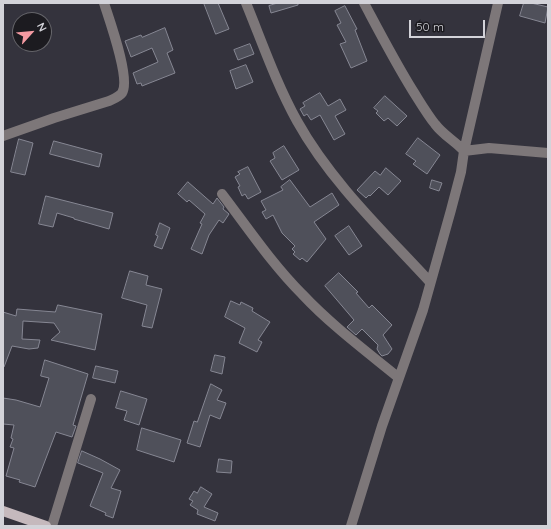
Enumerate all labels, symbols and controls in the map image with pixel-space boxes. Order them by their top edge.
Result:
north arrow [12,12,52,52]
scale bar [411,12,487,38]
text: 50 m [416,19,444,34]
text: N [34,20,50,34]

